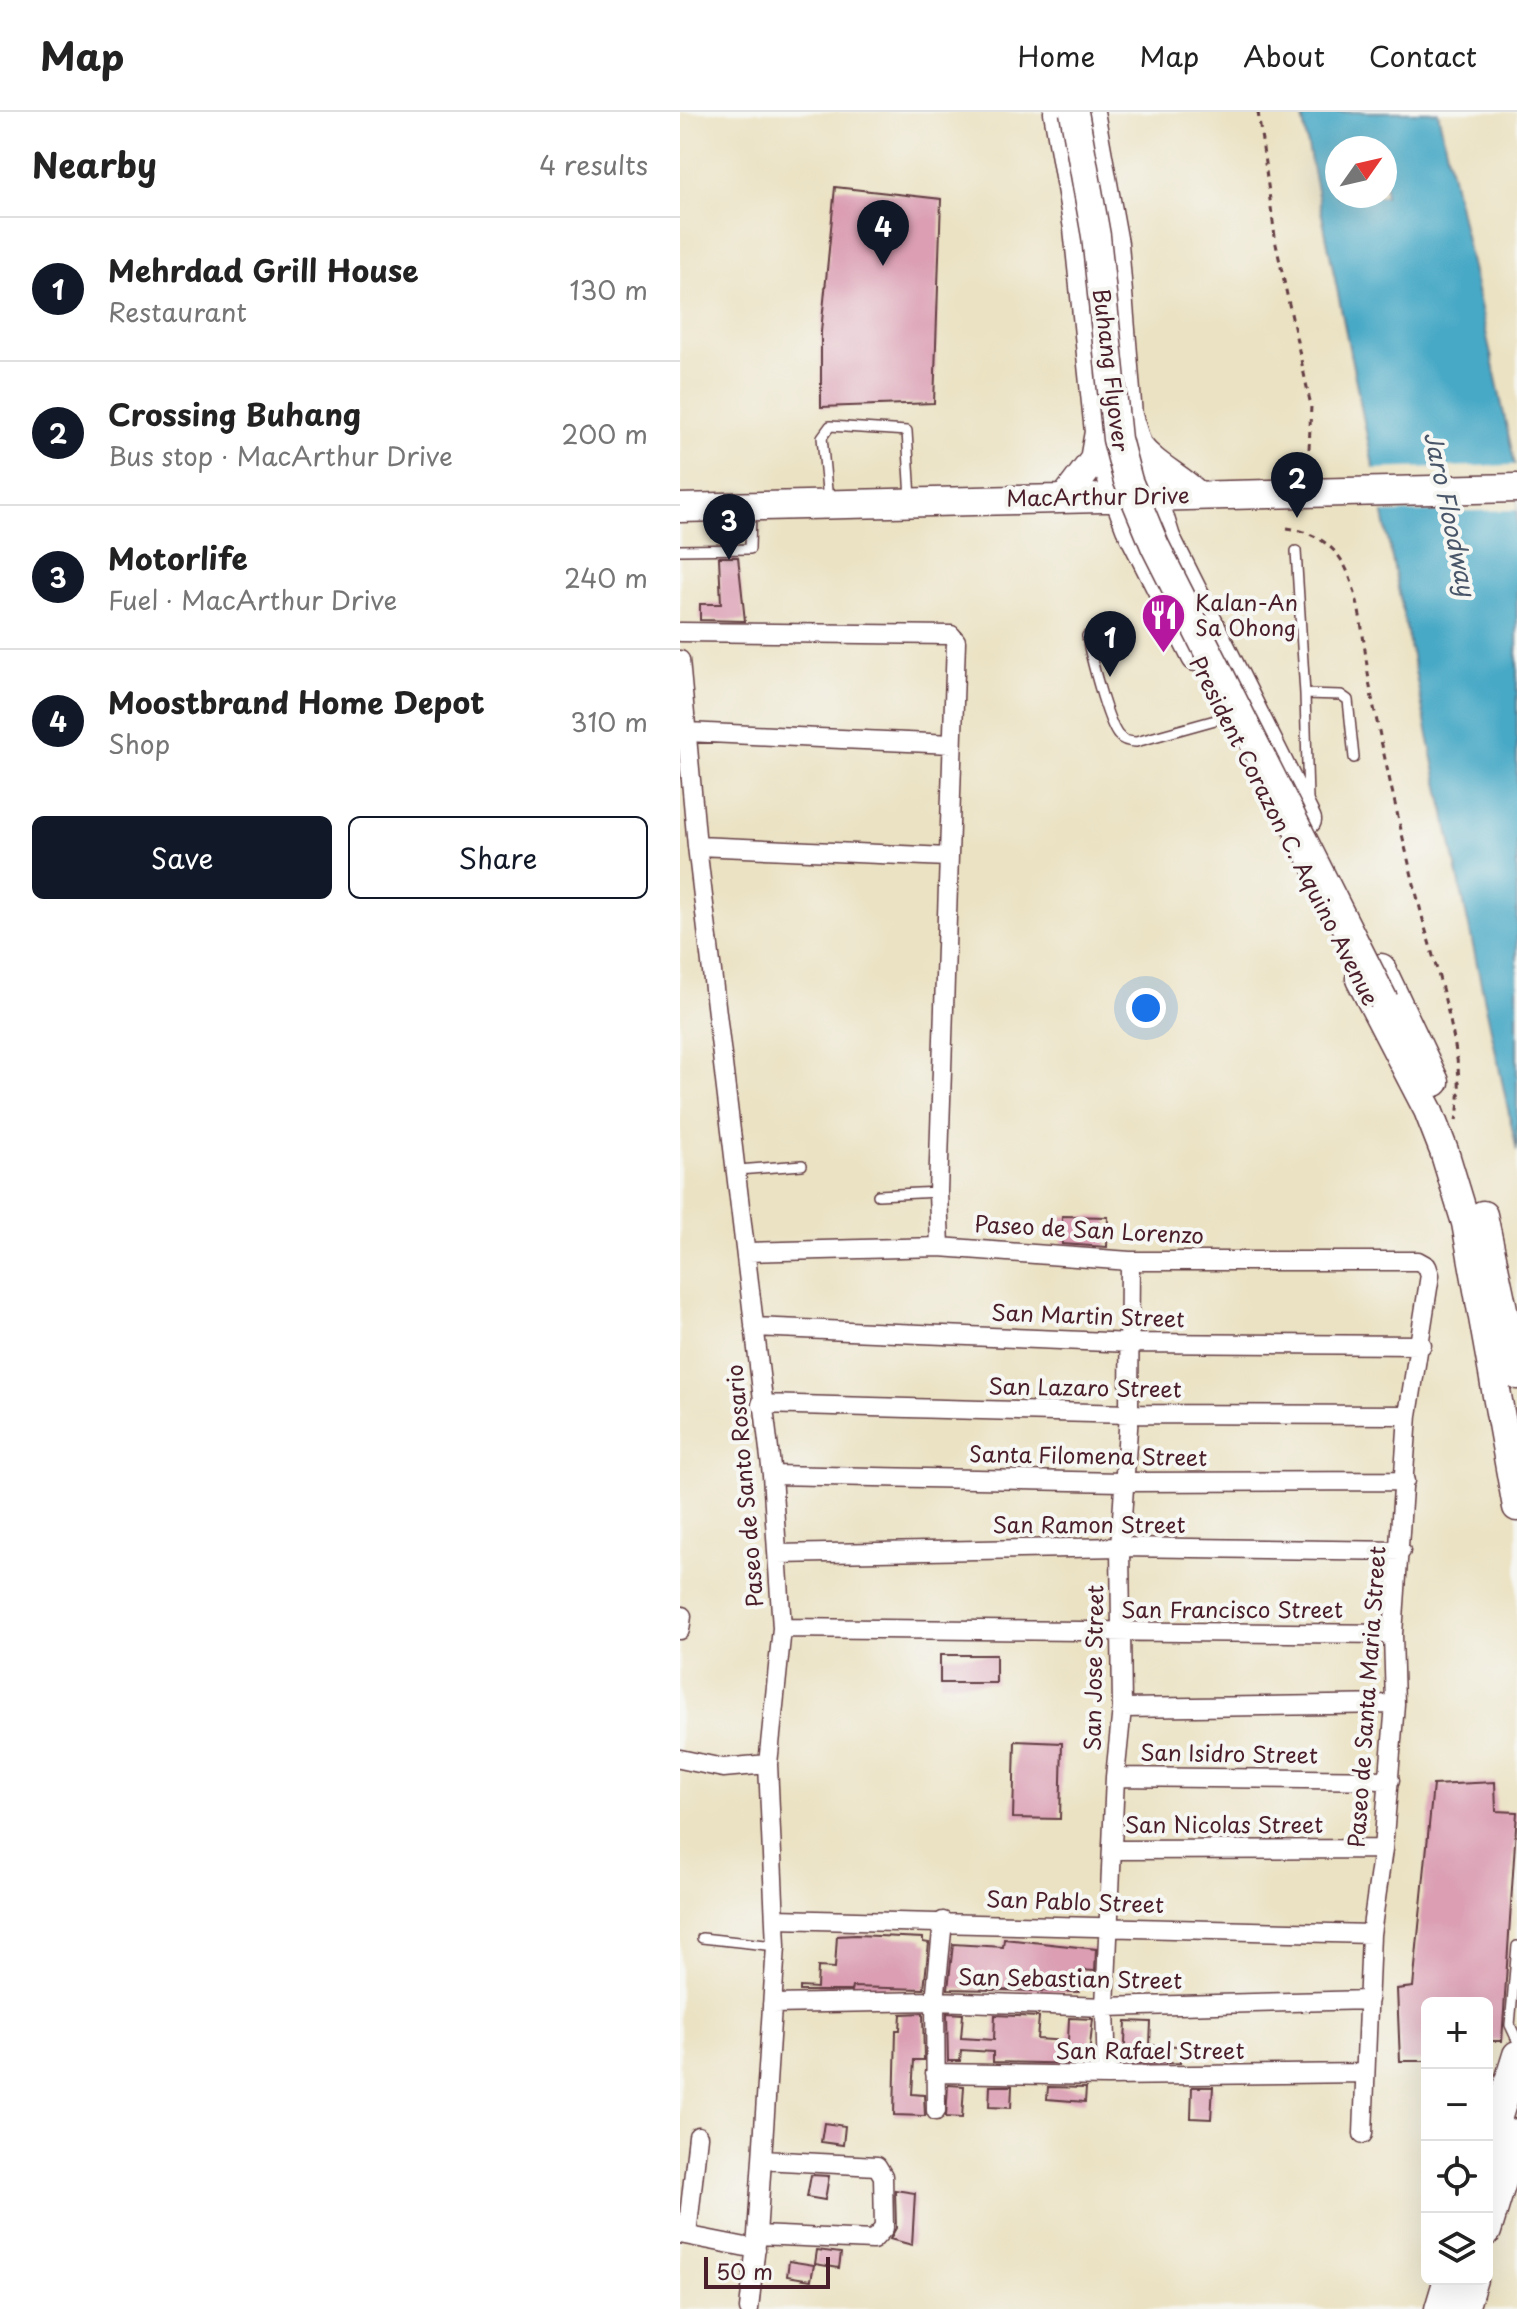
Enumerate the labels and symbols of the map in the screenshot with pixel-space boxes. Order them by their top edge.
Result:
north arrow [1325,136,1397,208]
pin: 4 [857,200,909,266]
street label: Buhang Flyover [1086,286,1139,453]
water label: Jaro Floodway [1416,428,1486,601]
pin: 2 [1271,452,1323,518]
street label: MacArthur Drive [1006,477,1190,514]
pin: 3 [703,494,755,560]
place label: Kalan-An Sa Ohong [1195,585,1298,643]
restaurant icon: Kalan-An Sa Ohong [1140,592,1188,655]
pin: 1 [1084,611,1136,677]
street label: President Corazon C. Aquino Avenue [1183,650,1388,1011]
your location [1126,988,1166,1028]
street label: Paseo de San Lorenzo [973,1206,1205,1251]
street label: San Martin Street [991,1295,1185,1334]
street label: Paseo de Santo Rosario [716,1363,771,1609]
street label: San Lazaro Street [988,1368,1182,1405]
street label: Santa Filomena Street [969,1436,1208,1473]
street label: San Ramon Street [993,1507,1185,1540]
street label: Paseo de Santa Maria Street [1338,1545,1393,1849]
street label: San Jose Street [1075,1584,1110,1751]
street label: San Francisco Street [1121,1592,1343,1625]
street label: San Isidro Street [1140,1734,1318,1771]
street label: San Nicolas Street [1125,1807,1323,1840]
street label: San Pablo Street [985,1881,1165,1920]
street label: San Sebastian Street [958,1959,1183,1996]
street label: San Rafael Street [1056,2033,1244,2066]
scale bar [704,2253,830,2289]

